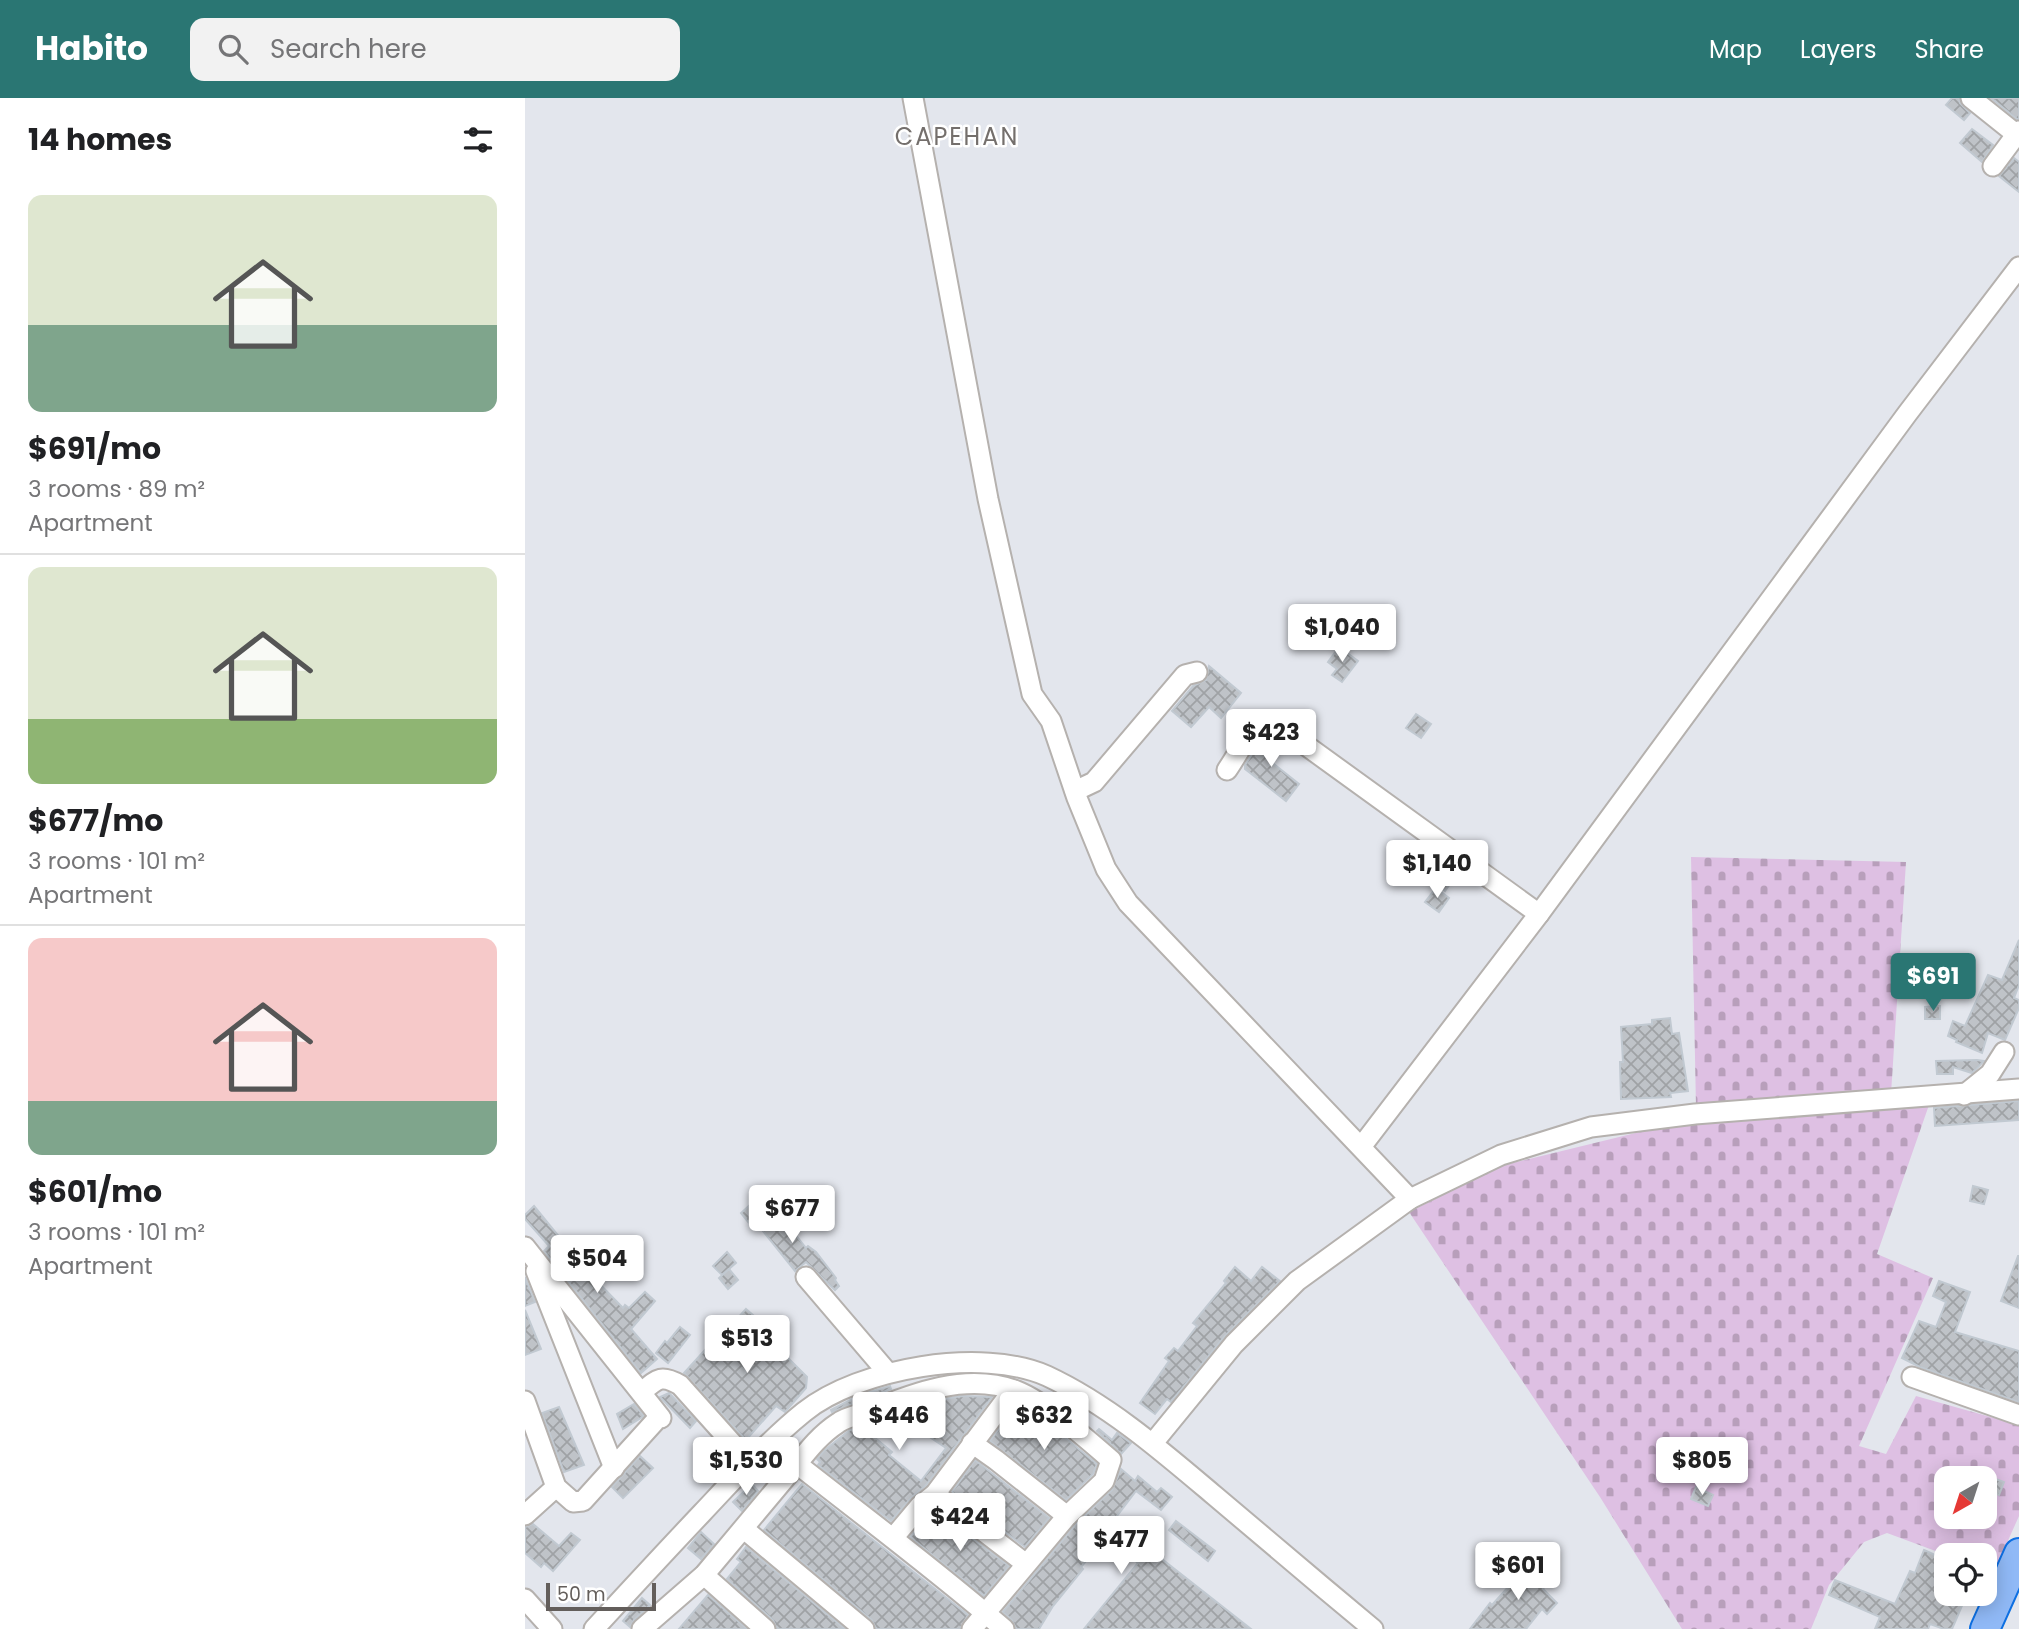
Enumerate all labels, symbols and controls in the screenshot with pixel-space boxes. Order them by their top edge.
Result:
search box [190,18,680,81]
text: Habito [35,25,148,72]
icon: search [214,30,252,68]
text: Search here [270,31,427,67]
text: Map [1709,33,1762,66]
text: Layers [1800,33,1876,66]
text: Share [1914,33,1984,66]
text: 14 homes [28,118,172,161]
district label: CAPEHAN [895,120,1019,153]
icon: filters [459,121,497,159]
icon: home [200,241,326,367]
text: $691/mo [28,427,161,470]
text: 3 rooms · 89 m² [28,473,205,505]
text: Apartment [28,507,153,539]
pin: $1,040 [1285,604,1399,664]
text: $1,040 [1304,611,1380,643]
icon: home [200,613,326,739]
pin: $423 [1230,710,1312,769]
text: $423 [1242,716,1300,748]
text: $677/mo [28,799,163,842]
pin: $1,140 [1380,840,1494,900]
text: 3 rooms · 101 m² [28,845,205,877]
text: $1,140 [1402,847,1472,879]
text: Apartment [28,879,153,911]
pin: $691 [1892,954,1974,1013]
text: $691 [1907,960,1959,992]
icon: home [200,984,326,1110]
text: $601/mo [28,1170,162,1213]
pin: $677 [751,1186,833,1245]
text: $677 [765,1192,819,1224]
text: 3 rooms · 101 m² [28,1216,205,1248]
pin: $504 [556,1236,638,1295]
text: $504 [567,1242,627,1274]
text: Apartment [28,1250,153,1282]
pin: $513 [706,1316,788,1375]
text: $513 [721,1322,773,1354]
pin: $446 [858,1392,940,1452]
pin: $632 [1003,1392,1085,1452]
text: $446 [869,1399,929,1431]
text: $632 [1016,1399,1072,1431]
pin: $1,530 [689,1438,803,1497]
pin: $805 [1661,1438,1743,1497]
text: $1,530 [709,1444,783,1476]
text: $805 [1672,1444,1732,1476]
north arrow [1934,1466,1997,1530]
map controls [1934,1466,1997,1606]
pin: $424 [919,1494,1001,1553]
text: $424 [930,1500,990,1532]
pin: $477 [1080,1516,1162,1576]
text: $477 [1093,1523,1149,1555]
pin: $601 [1477,1542,1559,1602]
button: locate [1934,1543,1997,1606]
text: $601 [1491,1549,1545,1581]
scale bar [546,1580,656,1612]
text: 50 m [557,1581,606,1608]

